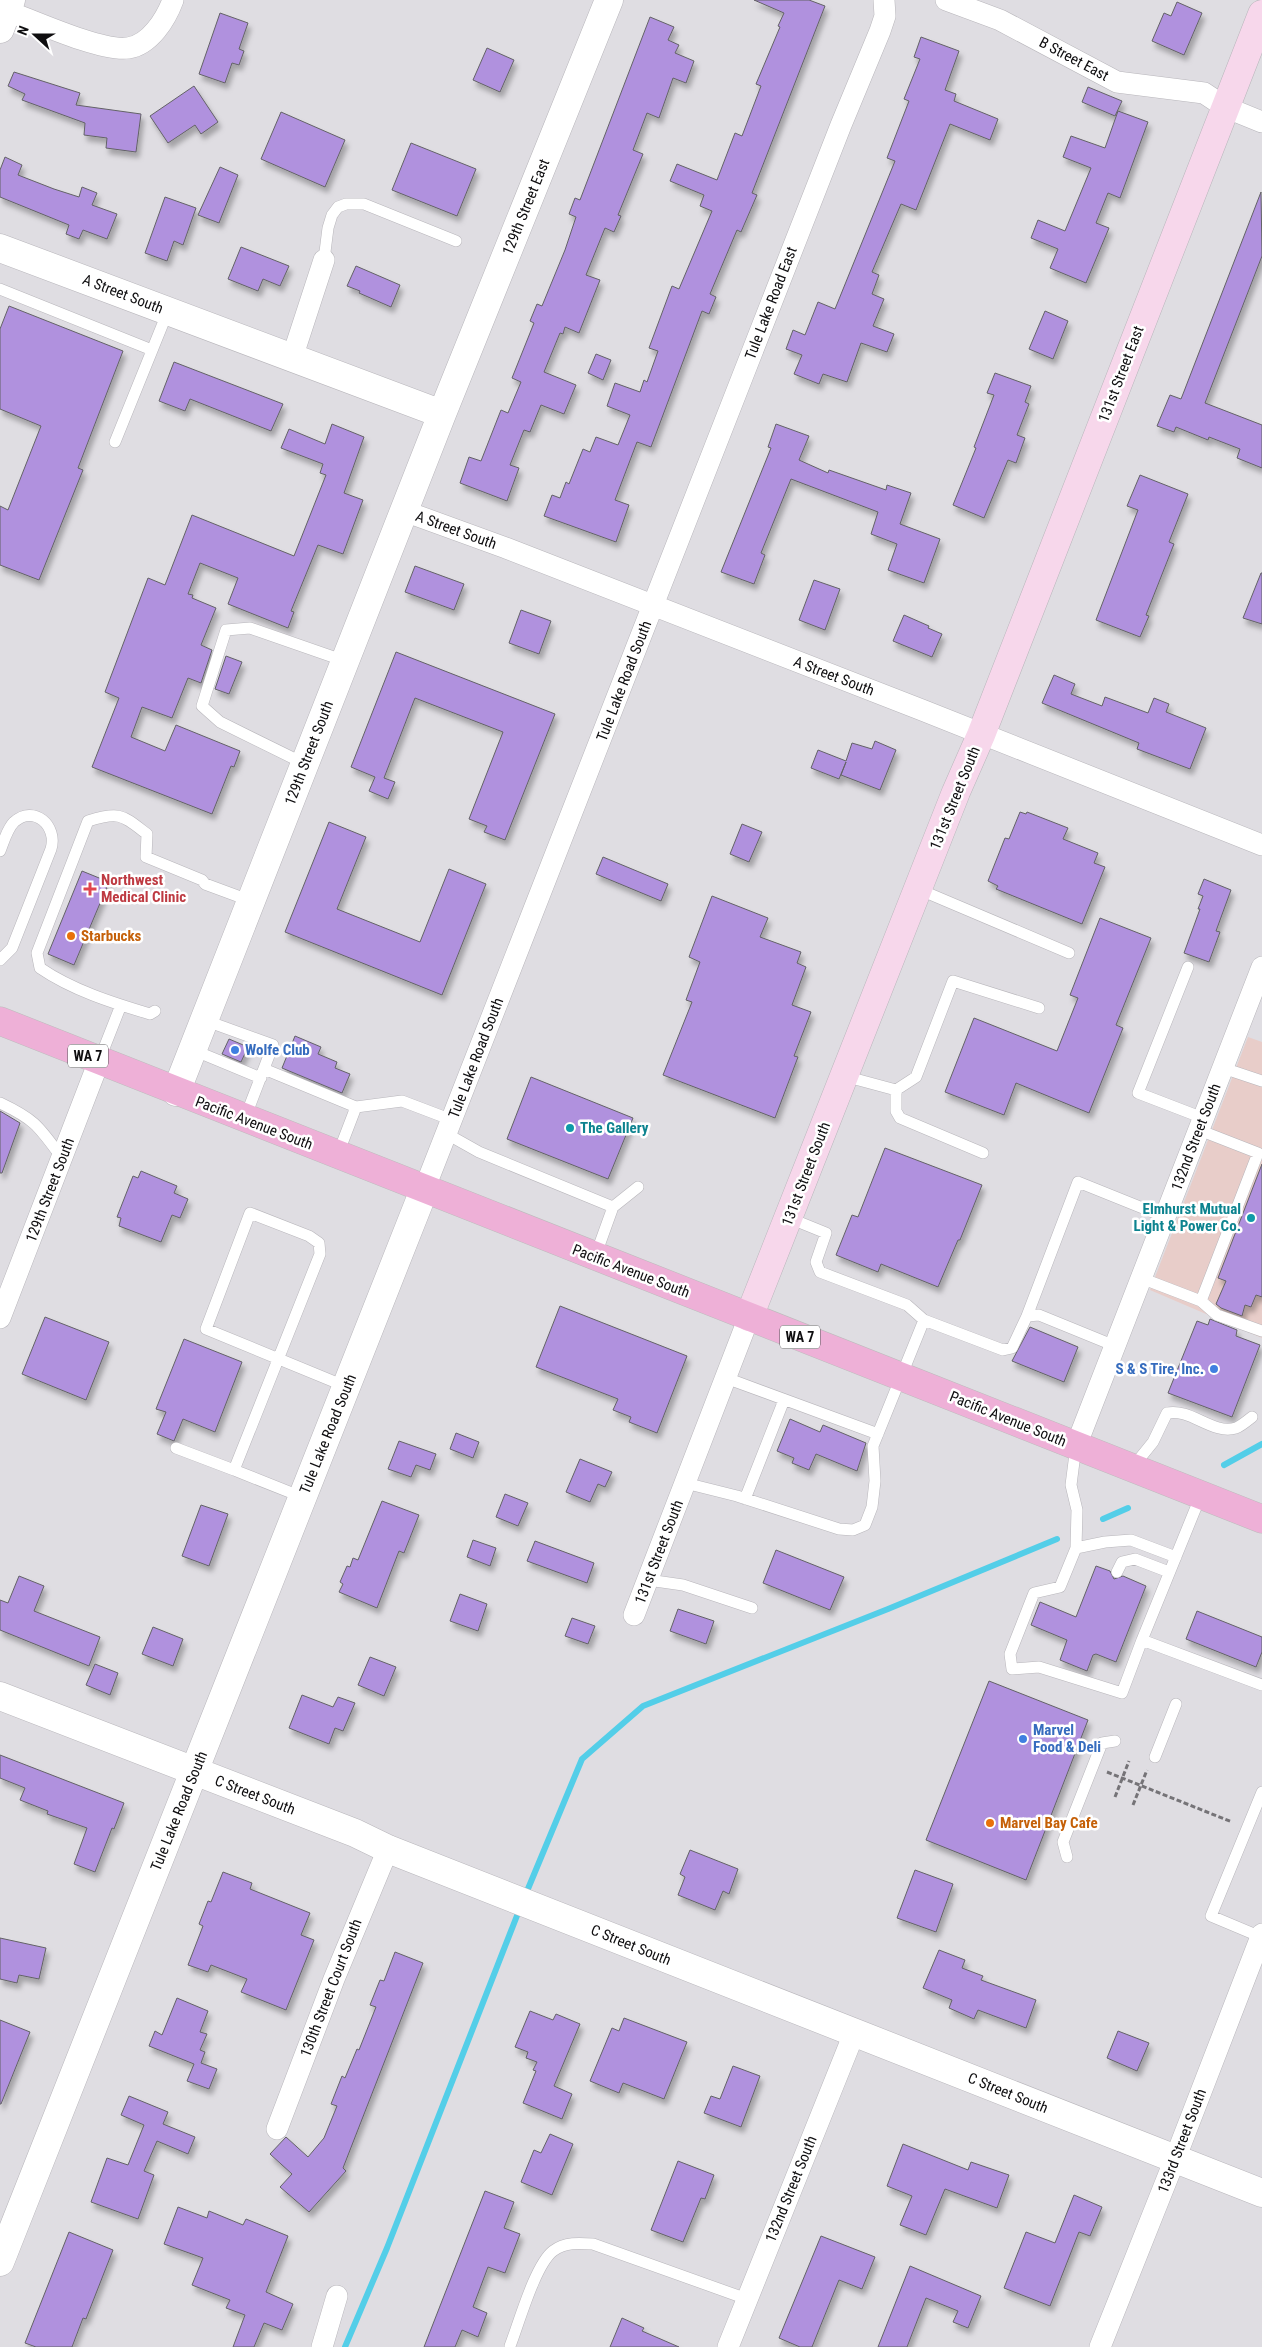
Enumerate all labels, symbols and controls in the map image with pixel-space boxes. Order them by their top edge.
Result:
north arrow [10,10,60,60]
text: N [14,23,32,37]
street label: B Street East [1036,33,1112,85]
street label: 129th Street East [499,156,553,258]
street label: Tule Lake Road East [741,244,801,362]
street label: A Street South [80,270,166,318]
street label: 131st Street East [1094,323,1148,425]
street label: A Street South [413,507,499,553]
street label: Tule Lake Road South [593,618,655,744]
street label: A Street South [791,652,877,700]
street label: 129th Street South [281,698,337,808]
street label: 131st Street South [926,744,984,852]
place label: Northwest Medical Clinic [101,871,186,906]
marker: Northwest Medical Clinic [83,882,97,896]
place label: Starbucks [81,927,142,945]
marker: Starbucks [65,930,77,942]
street label: Tule Lake Road South [445,995,507,1121]
place label: Wolfe Club [245,1041,310,1059]
road number: WA 7 [68,1044,108,1068]
marker: Wolfe Club [229,1044,241,1056]
street label: 132nd Street South [1167,1081,1225,1193]
street label: Pacific Avenue South [193,1092,315,1154]
place label: The Gallery [580,1119,649,1137]
street label: 131st Street South [778,1120,834,1228]
marker: The Gallery [564,1122,576,1134]
street label: 129th Street South [22,1135,78,1245]
place label: Elmhurst Mutual Light & Power Co. [1134,1200,1241,1235]
marker: Elmhurst Mutual Light & Power Co. [1245,1212,1257,1224]
street label: Pacific Avenue South [570,1240,692,1302]
road number: WA 7 [780,1325,820,1348]
place label: S & S Tire, Inc. [1115,1360,1204,1378]
marker: S & S Tire, Inc. [1208,1363,1220,1375]
street label: Tule Lake Road South [296,1372,360,1496]
street label: Pacific Avenue South [947,1387,1069,1451]
street label: 131st Street South [631,1498,687,1606]
place label: Marvel Food & Deli [1033,1721,1101,1756]
marker: Marvel Food & Deli [1017,1733,1029,1745]
street label: Tule Lake Road South [147,1749,211,1873]
street label: C Street South [212,1771,298,1819]
place label: Marvel Bay Cafe [1000,1814,1098,1832]
marker: Marvel Bay Cafe [984,1817,996,1829]
street label: 130th Street Court South [296,1916,366,2060]
street label: C Street South [588,1921,674,1969]
street label: C Street South [965,2069,1051,2117]
street label: 133rd Street South [1154,2086,1210,2196]
street label: 132nd Street South [761,2133,821,2245]

